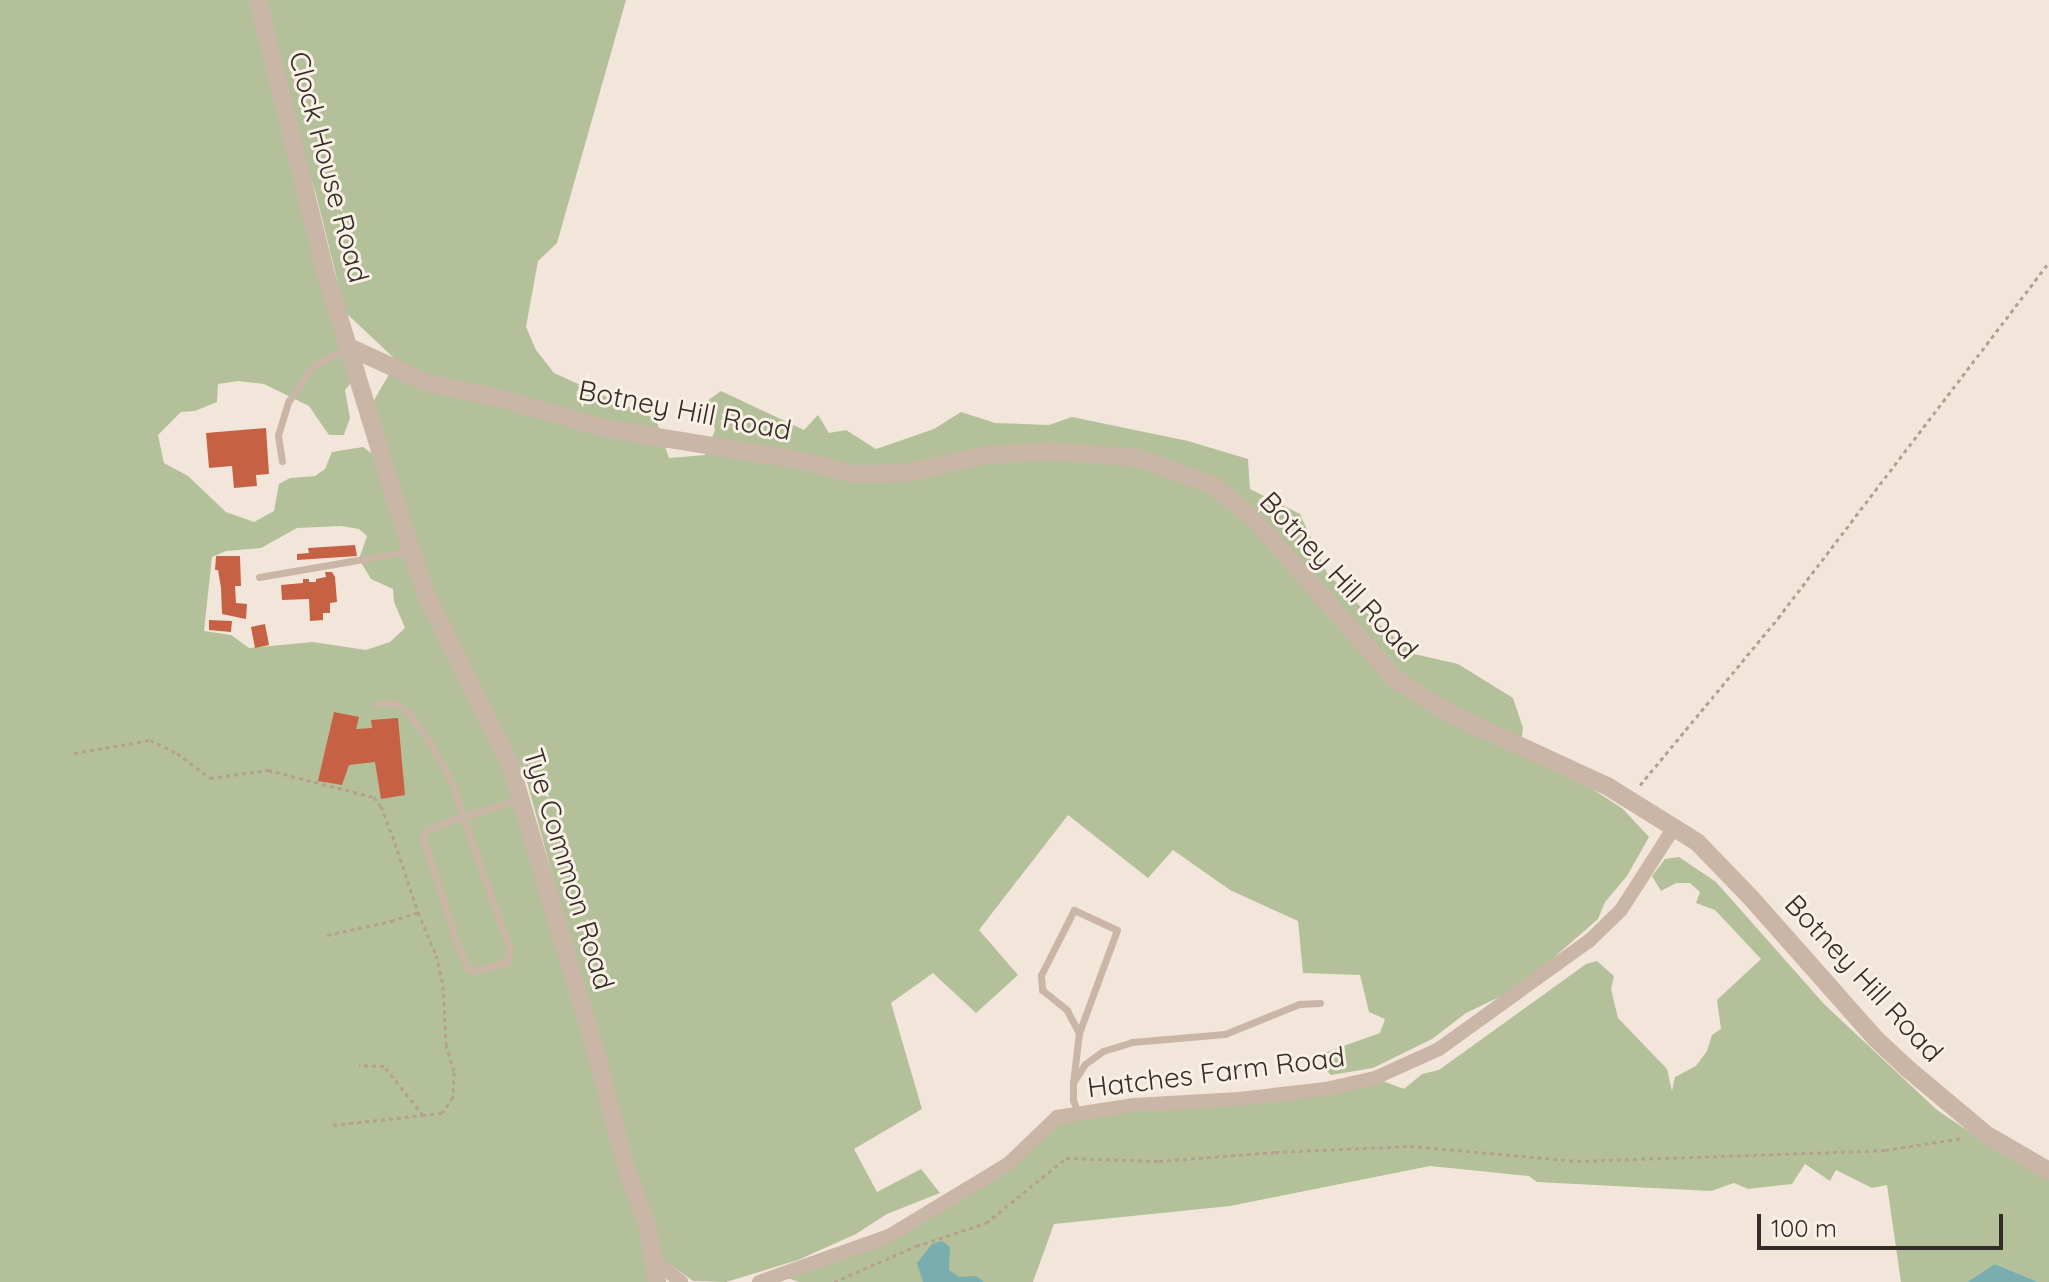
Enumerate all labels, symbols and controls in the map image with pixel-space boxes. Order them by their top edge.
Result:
street label: Clock House Road [282,48,376,286]
street label: Botney Hill Road [576,373,794,447]
street label: Botney Hill Road [1253,484,1425,666]
street label: Tye Common Road [516,745,622,993]
street label: Botney Hill Road [1778,887,1950,1069]
street label: Hatches Farm Road [1085,1040,1347,1104]
scale bar [1761,1198,2007,1248]
text: 100 m [1771,1213,1837,1243]

